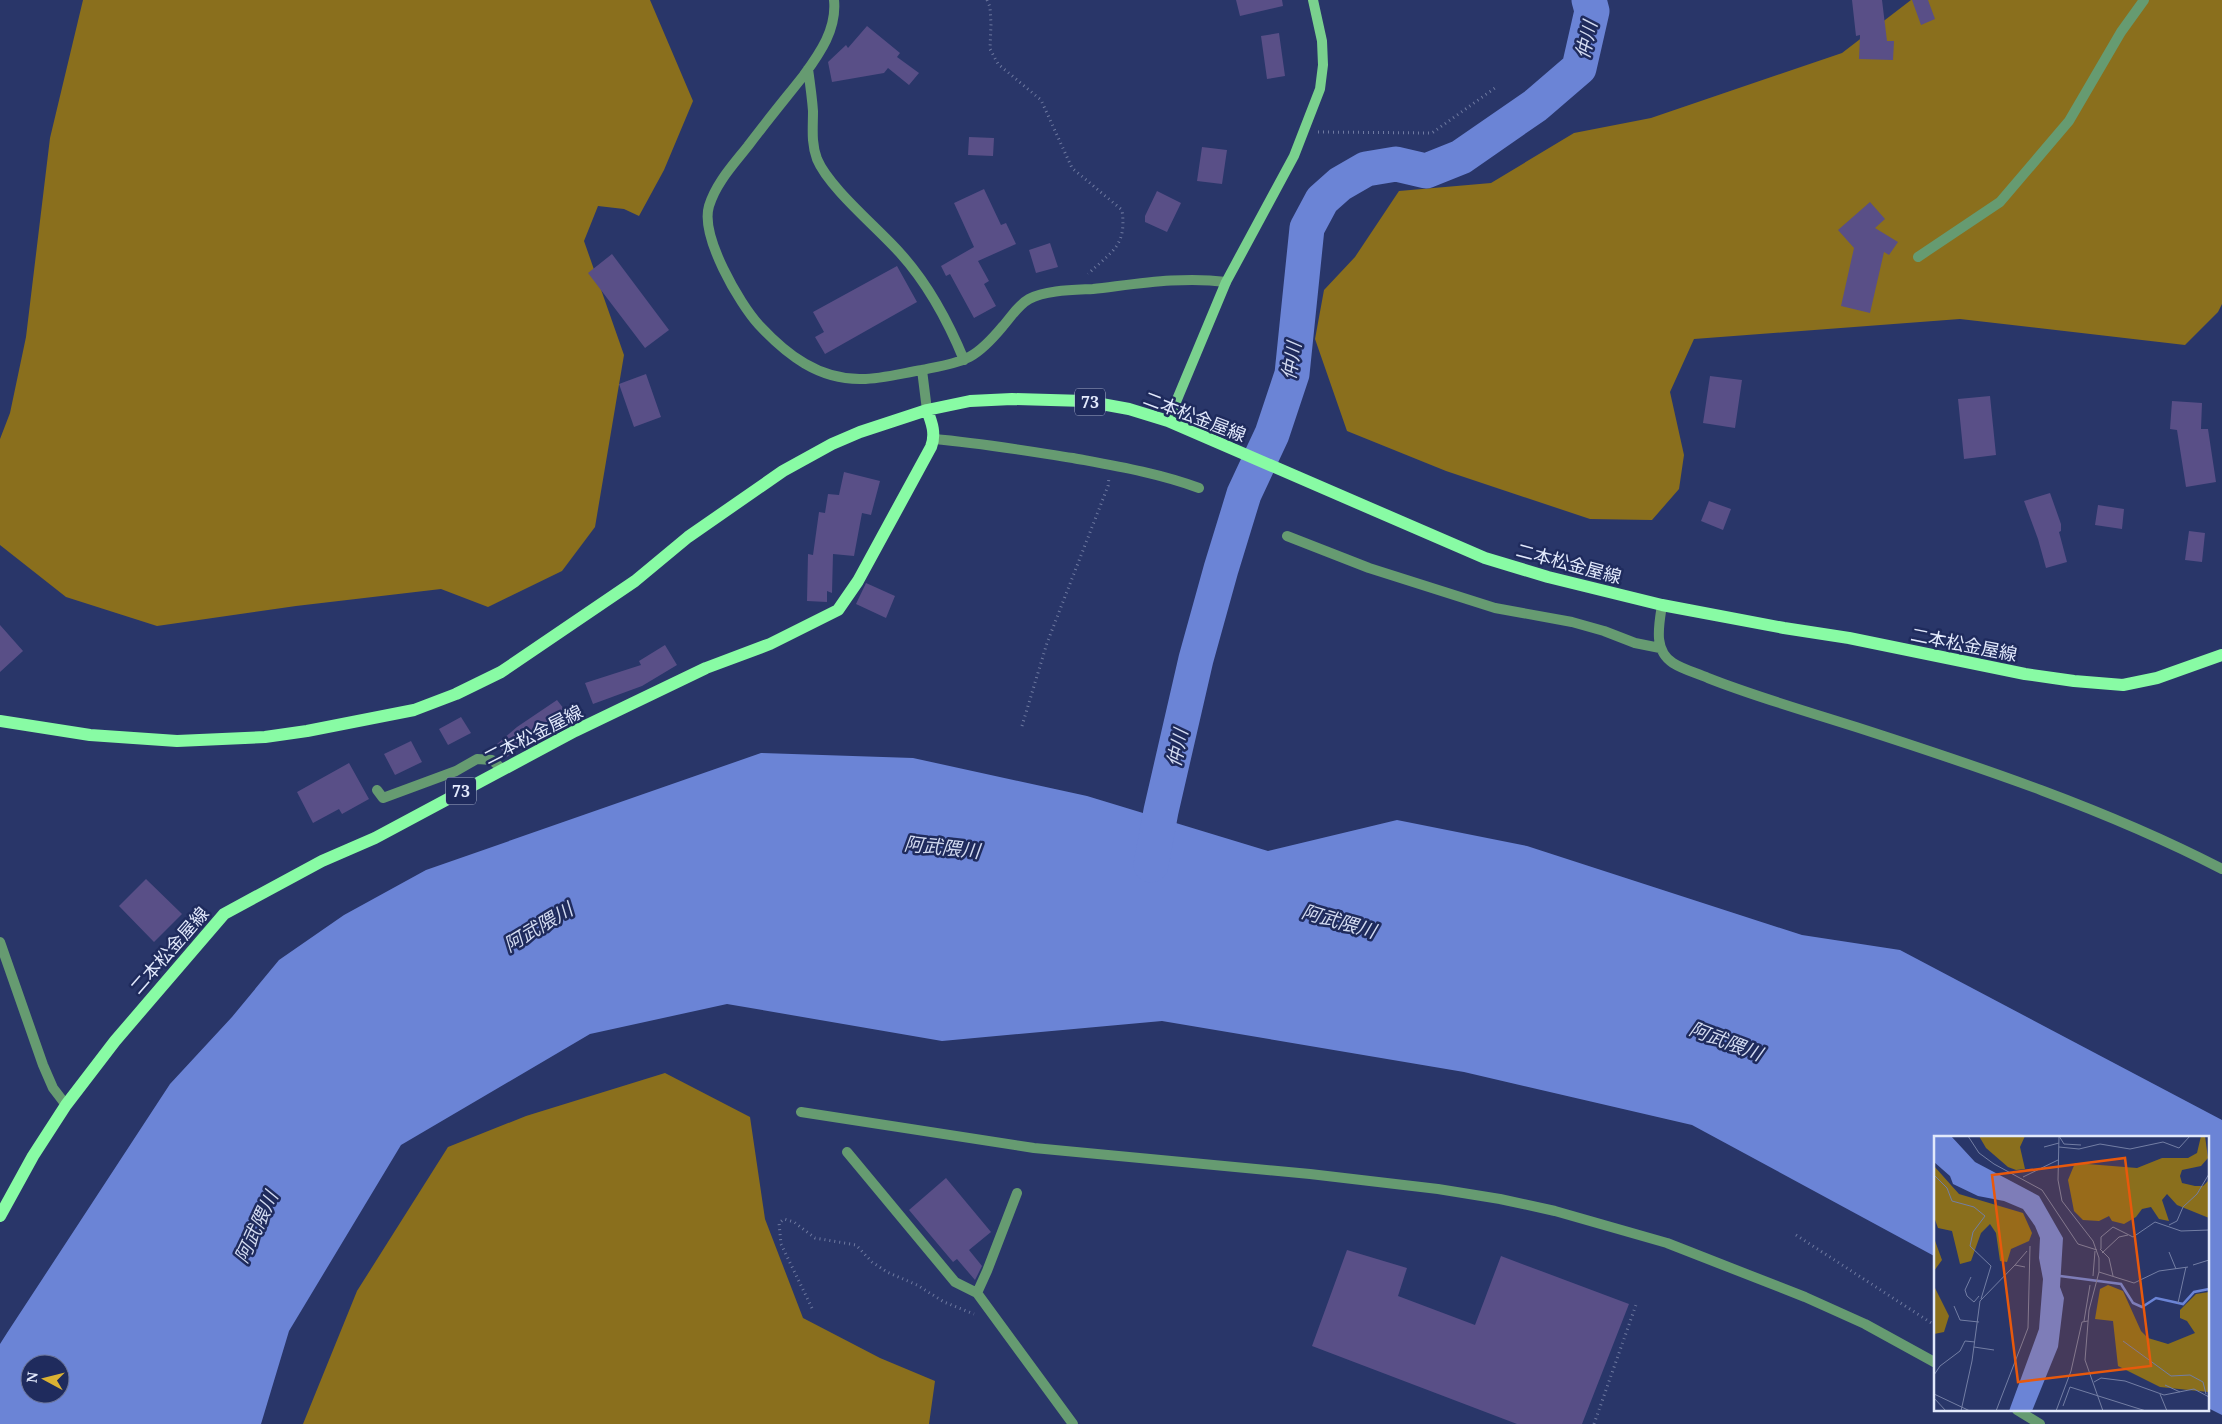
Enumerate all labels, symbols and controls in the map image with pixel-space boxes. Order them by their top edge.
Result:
water label: 仲川 [1569,17,1603,61]
water label: 仲川 [1275,338,1307,382]
street label: 二本松金屋線 [1140,385,1250,447]
road number: 73 [1075,388,1105,416]
street label: 二本松金屋線 [1514,537,1624,589]
street label: 二本松金屋線 [1909,622,2019,666]
street label: 二本松金屋線 [479,699,587,769]
water label: 仲川 [1160,725,1194,769]
road number: 73 [446,778,476,804]
water label: 阿武隈川 [903,830,983,864]
water label: 阿武隈川 [499,895,579,958]
water label: 阿武隈川 [1299,898,1381,945]
street label: 二本松金屋線 [125,901,213,999]
water label: 阿武隈川 [1686,1015,1768,1067]
inset map [1934,1136,2210,1412]
water label: 阿武隈川 [228,1185,285,1267]
north arrow [20,1354,70,1404]
text: N [21,1371,42,1384]

